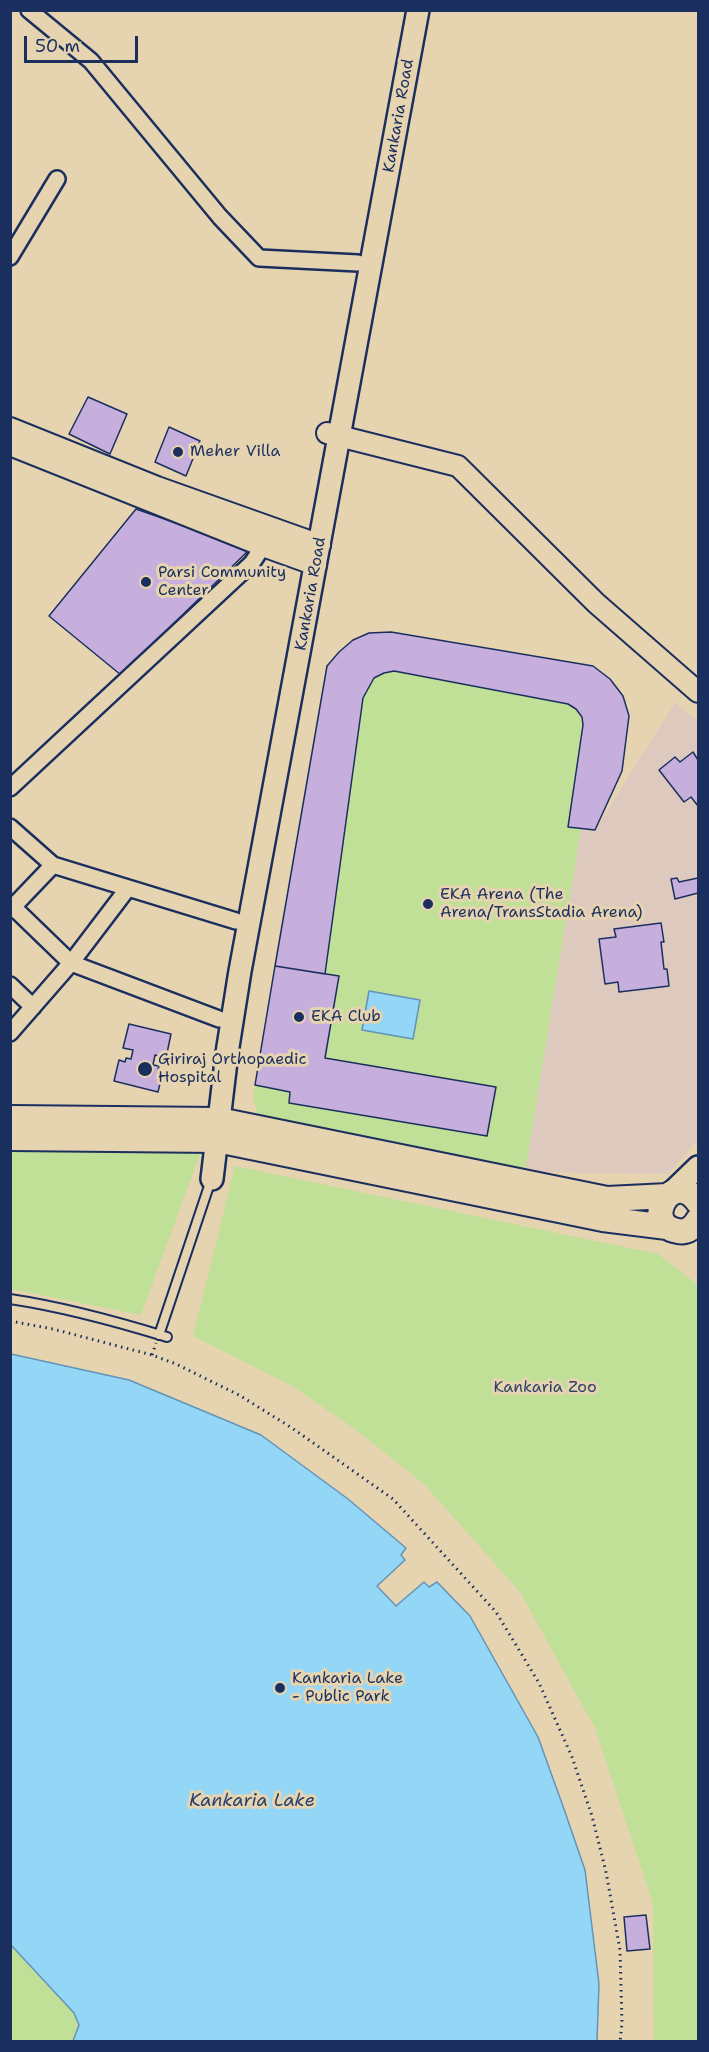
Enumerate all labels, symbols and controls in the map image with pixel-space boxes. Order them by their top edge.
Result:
scale bar [27,24,141,62]
text: 50 m [35,34,80,58]
street label: Kankaria Road [380,58,418,174]
place label: Meher Villa [190,442,280,462]
marker: Meher Villa [171,445,185,459]
street label: Kankaria Road [292,536,330,652]
place label: Parsi Community Center [158,563,286,601]
marker: Parsi Community Center [139,575,153,589]
place label: EKA Arena (The Arena/TransStadia Arena) [440,885,643,923]
marker: EKA Arena (The Arena/TransStadia Arena) [421,897,435,911]
place label: EKA Club [311,1007,381,1027]
marker: EKA Club [292,1010,306,1024]
place label: Giriraj Orthopaedic Hospital [158,1050,306,1088]
marker: Giriraj Orthopaedic Hospital [136,1060,154,1078]
park label: Kankaria Zoo [493,1378,597,1398]
place label: Kankaria Lake - Public Park [292,1669,403,1707]
marker: Kankaria Lake - Public Park [273,1681,287,1695]
water label: Kankaria Lake [189,1790,315,1812]

